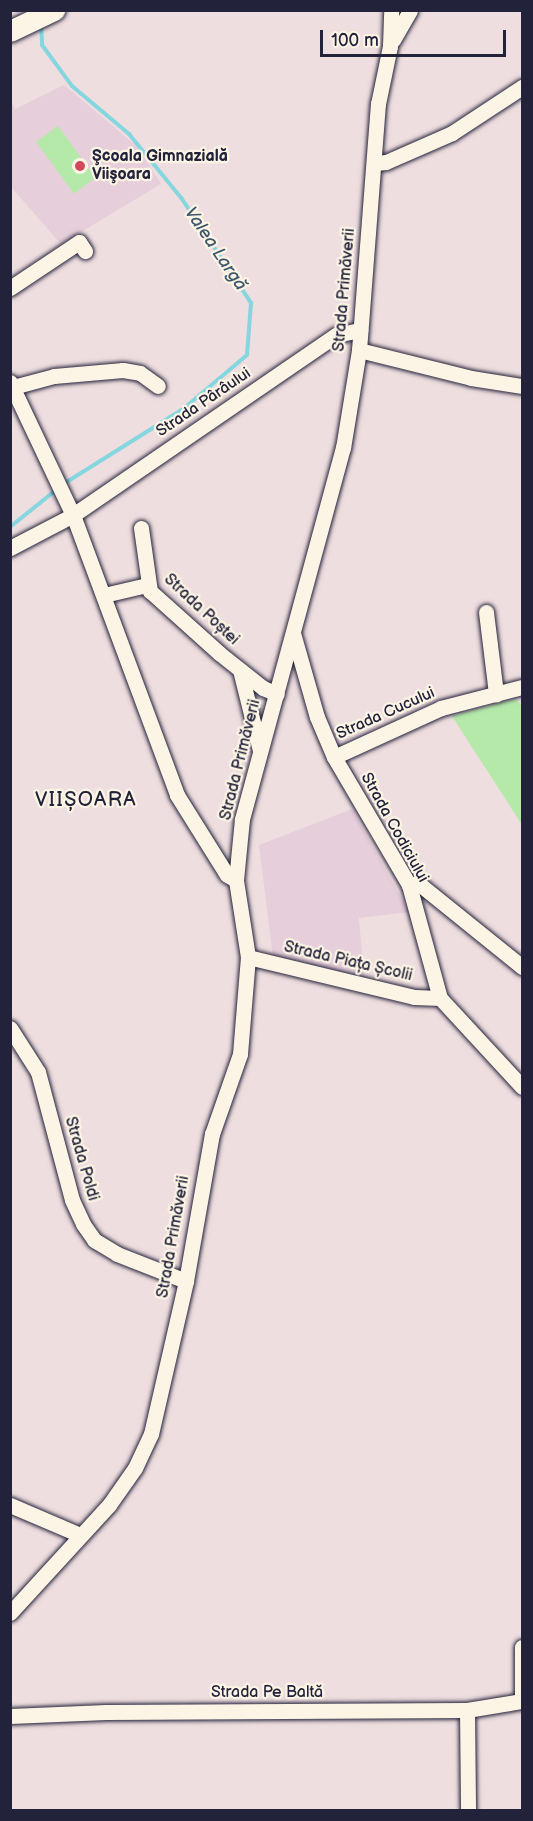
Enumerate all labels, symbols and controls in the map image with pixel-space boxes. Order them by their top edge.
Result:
scale bar [323,18,509,56]
text: 100 m [331,30,379,51]
place label: Şcoala Gimnazială Viişoara [92,147,228,185]
marker: Şcoala Gimnazială Viişoara [73,159,87,173]
water label: Valea Largă [179,203,251,295]
street label: Strada Primăverii [330,228,360,352]
street label: Strada Pârâului [153,364,255,442]
street label: Strada Poștei [159,570,243,650]
street label: Strada Cucului [334,684,438,744]
street label: Strada Primăverii [217,698,265,822]
street label: Strada Codiciului [356,770,432,886]
district label: VIIȘOARA [35,788,137,812]
street label: Strada Piața Școlii [282,938,414,986]
street label: Strada Poldi [60,1115,102,1203]
street label: Strada Primăverii [154,1174,194,1300]
street label: Strada Pe Baltă [211,1683,323,1703]

